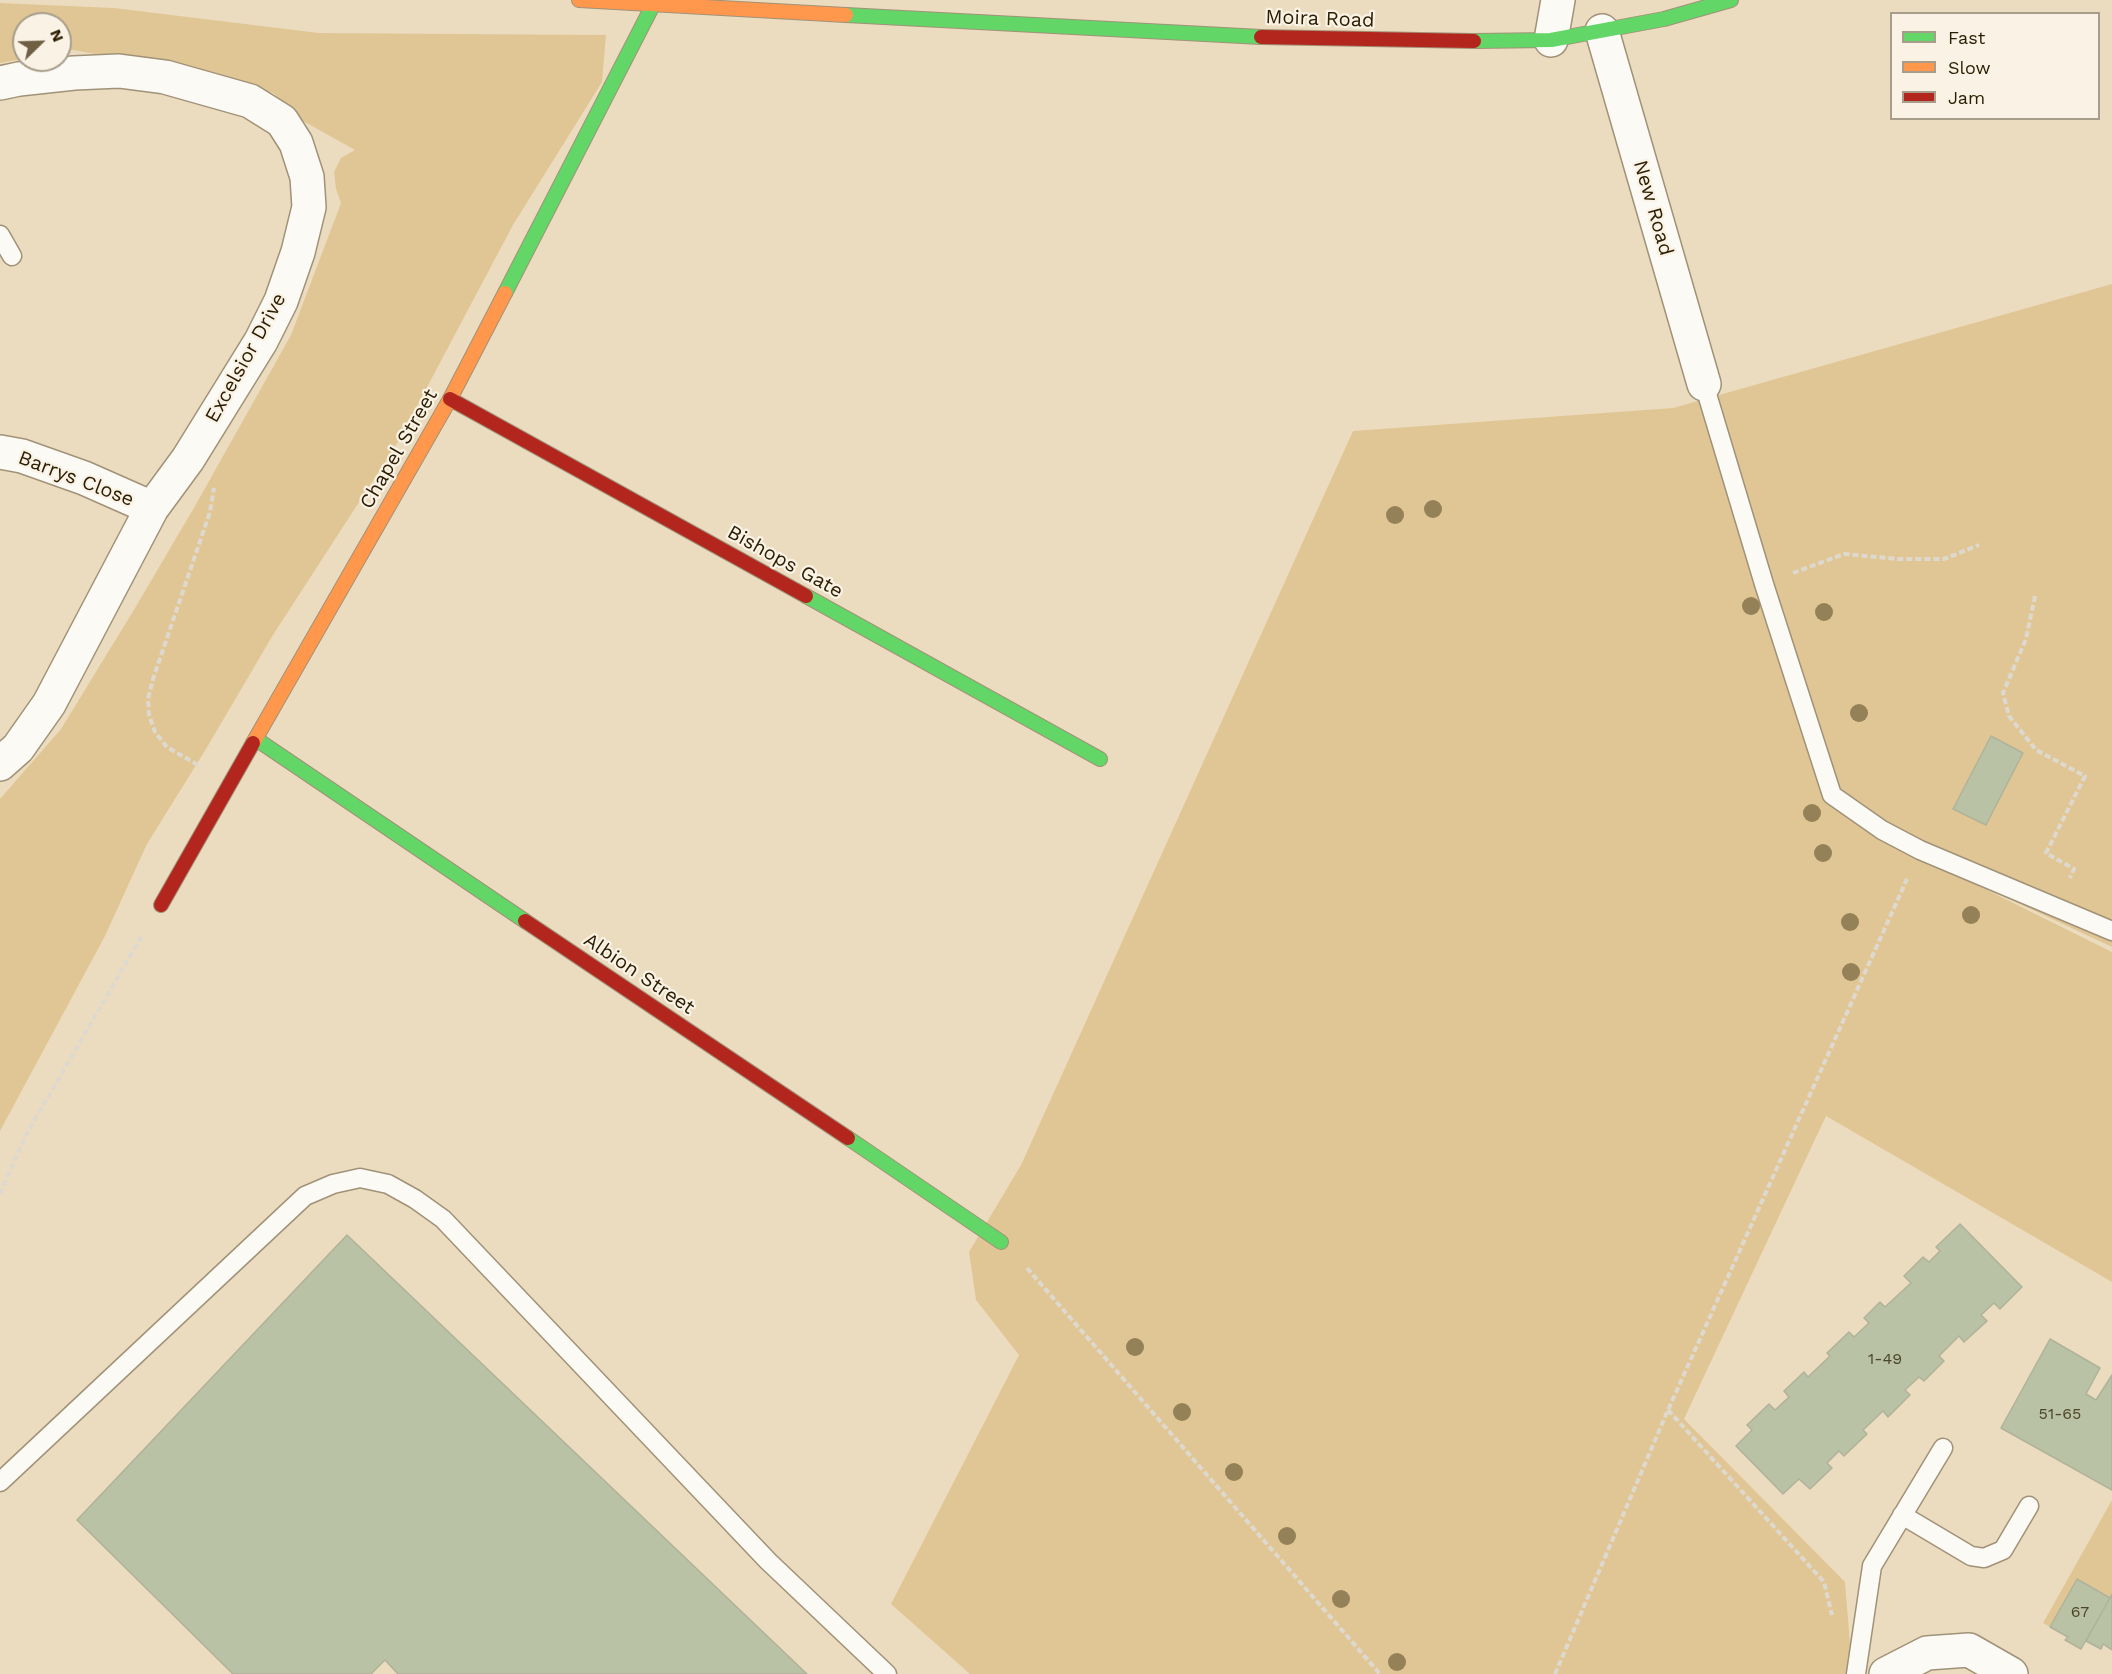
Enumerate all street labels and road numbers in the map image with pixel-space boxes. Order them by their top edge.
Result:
street label: Moira Road [1265,5,1375,33]
street label: New Road [1628,158,1678,258]
street label: Excelsior Drive [200,289,292,427]
street label: Chapel Street [355,385,443,513]
street label: Barrys Close [15,446,137,512]
street label: Bishops Gate [723,520,847,604]
street label: Albion Street [579,928,699,1020]

